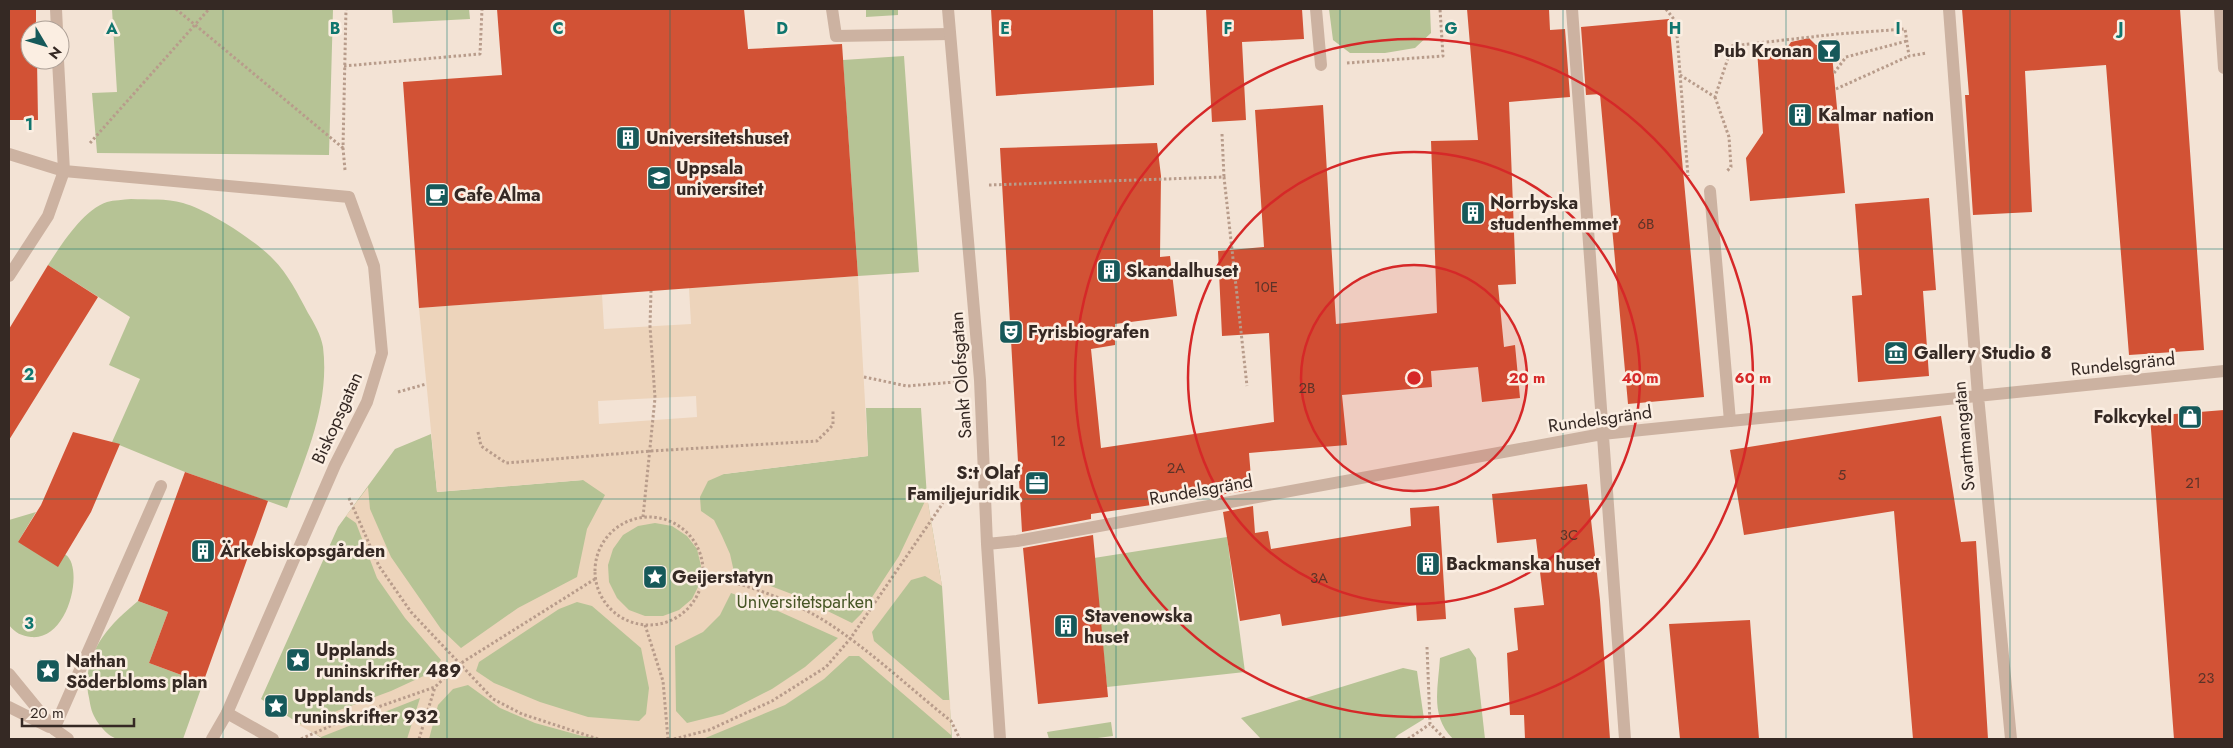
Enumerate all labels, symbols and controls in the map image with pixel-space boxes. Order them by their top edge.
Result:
text: A [105,17,118,40]
text: B [330,17,340,40]
text: C [552,17,564,40]
text: D [776,17,788,40]
text: E [1000,17,1010,40]
text: F [1224,17,1232,40]
text: G [1444,17,1458,40]
text: H [1669,17,1681,40]
text: I [1895,17,1901,40]
text: J [2115,17,2124,40]
north arrow [20,20,70,70]
place label: Pub Kronan [1714,38,1812,64]
bar icon: Pub Kronan [1816,38,1842,64]
text: N [44,42,67,64]
building icon: Kalmar nation [1787,102,1813,128]
place label: Kalmar nation [1818,102,1934,128]
text: 1 [25,113,33,136]
building icon: Universitetshuset [615,125,641,151]
place label: Universitetshuset [646,125,789,151]
place label: Uppsala universitet [676,155,764,202]
school or university icon: Uppsala universitet [646,165,672,191]
cafe icon: Cafe Alma [424,182,450,208]
place label: Cafe Alma [454,182,541,208]
place label: Norrbyska studenthemmet [1490,190,1618,237]
building icon: Norrbyska studenthemmet [1460,200,1486,226]
house number: 6B [1637,213,1655,235]
building icon: Skandalhuset [1096,258,1122,284]
place label: Skandalhuset [1126,258,1238,284]
house number: 10E [1254,276,1278,298]
street label: Sankt Olofsgatan [944,310,978,440]
theatre icon: Fyrisbiografen [998,319,1024,345]
place label: Fyrisbiografen [1028,319,1150,345]
museum icon: Gallery Studio 8 [1883,340,1909,366]
place label: Gallery Studio 8 [1914,340,2052,366]
street label: Rundelsgränd [2070,346,2176,382]
text: 2 [24,363,34,386]
text: 20 m [1509,367,1545,389]
text: 40 m [1621,367,1659,389]
text: 60 m [1735,367,1771,389]
street label: Biskopsgatan [305,368,369,468]
centre of rings [1405,369,1423,387]
house number: 2B [1299,377,1315,399]
street label: Svartmangatan [1946,380,1982,492]
street label: Rundelsgränd [1546,399,1654,439]
place label: Folkcykel [2093,404,2172,430]
shop icon: Folkcykel [2177,404,2203,430]
house number: 12 [1050,430,1066,452]
house number: 2A [1167,457,1185,479]
place label: S:t Olaf Familjejuridik [907,460,1021,507]
house number: 5 [1838,464,1846,486]
street label: Rundelsgränd [1147,468,1255,512]
office icon: S:t Olaf Familjejuridik [1024,470,1050,496]
house number: 21 [2185,472,2201,494]
house number: 3C [1560,524,1578,546]
building icon: Ärkebiskopsgården [190,538,216,564]
place label: Ärkebiskopsgården [219,538,385,564]
building icon: Backmanska huset [1415,551,1441,577]
place label: Backmanska huset [1446,551,1601,577]
place icon: Geijerstatyn [642,564,668,590]
place label: Geijerstatyn [672,564,774,590]
house number: 3A [1310,567,1328,589]
park label: Universitetsparken [736,589,874,615]
place label: Stavenowska huset [1084,603,1193,650]
text: 3 [24,612,34,635]
building icon: Stavenowska huset [1053,613,1079,639]
place label: Upplands runinskrifter 489 [316,637,461,684]
place icon: Upplands runinskrifter 489 [285,647,311,673]
place label: Nathan Söderbloms plan [66,648,208,695]
place icon: Nathan Söderbloms plan [35,658,61,684]
house number: 23 [2198,667,2214,689]
place label: Upplands runinskrifter 932 [294,683,439,730]
place icon: Upplands runinskrifter 932 [263,693,289,719]
scale bar [22,696,135,728]
text: 20 m [30,702,64,724]

